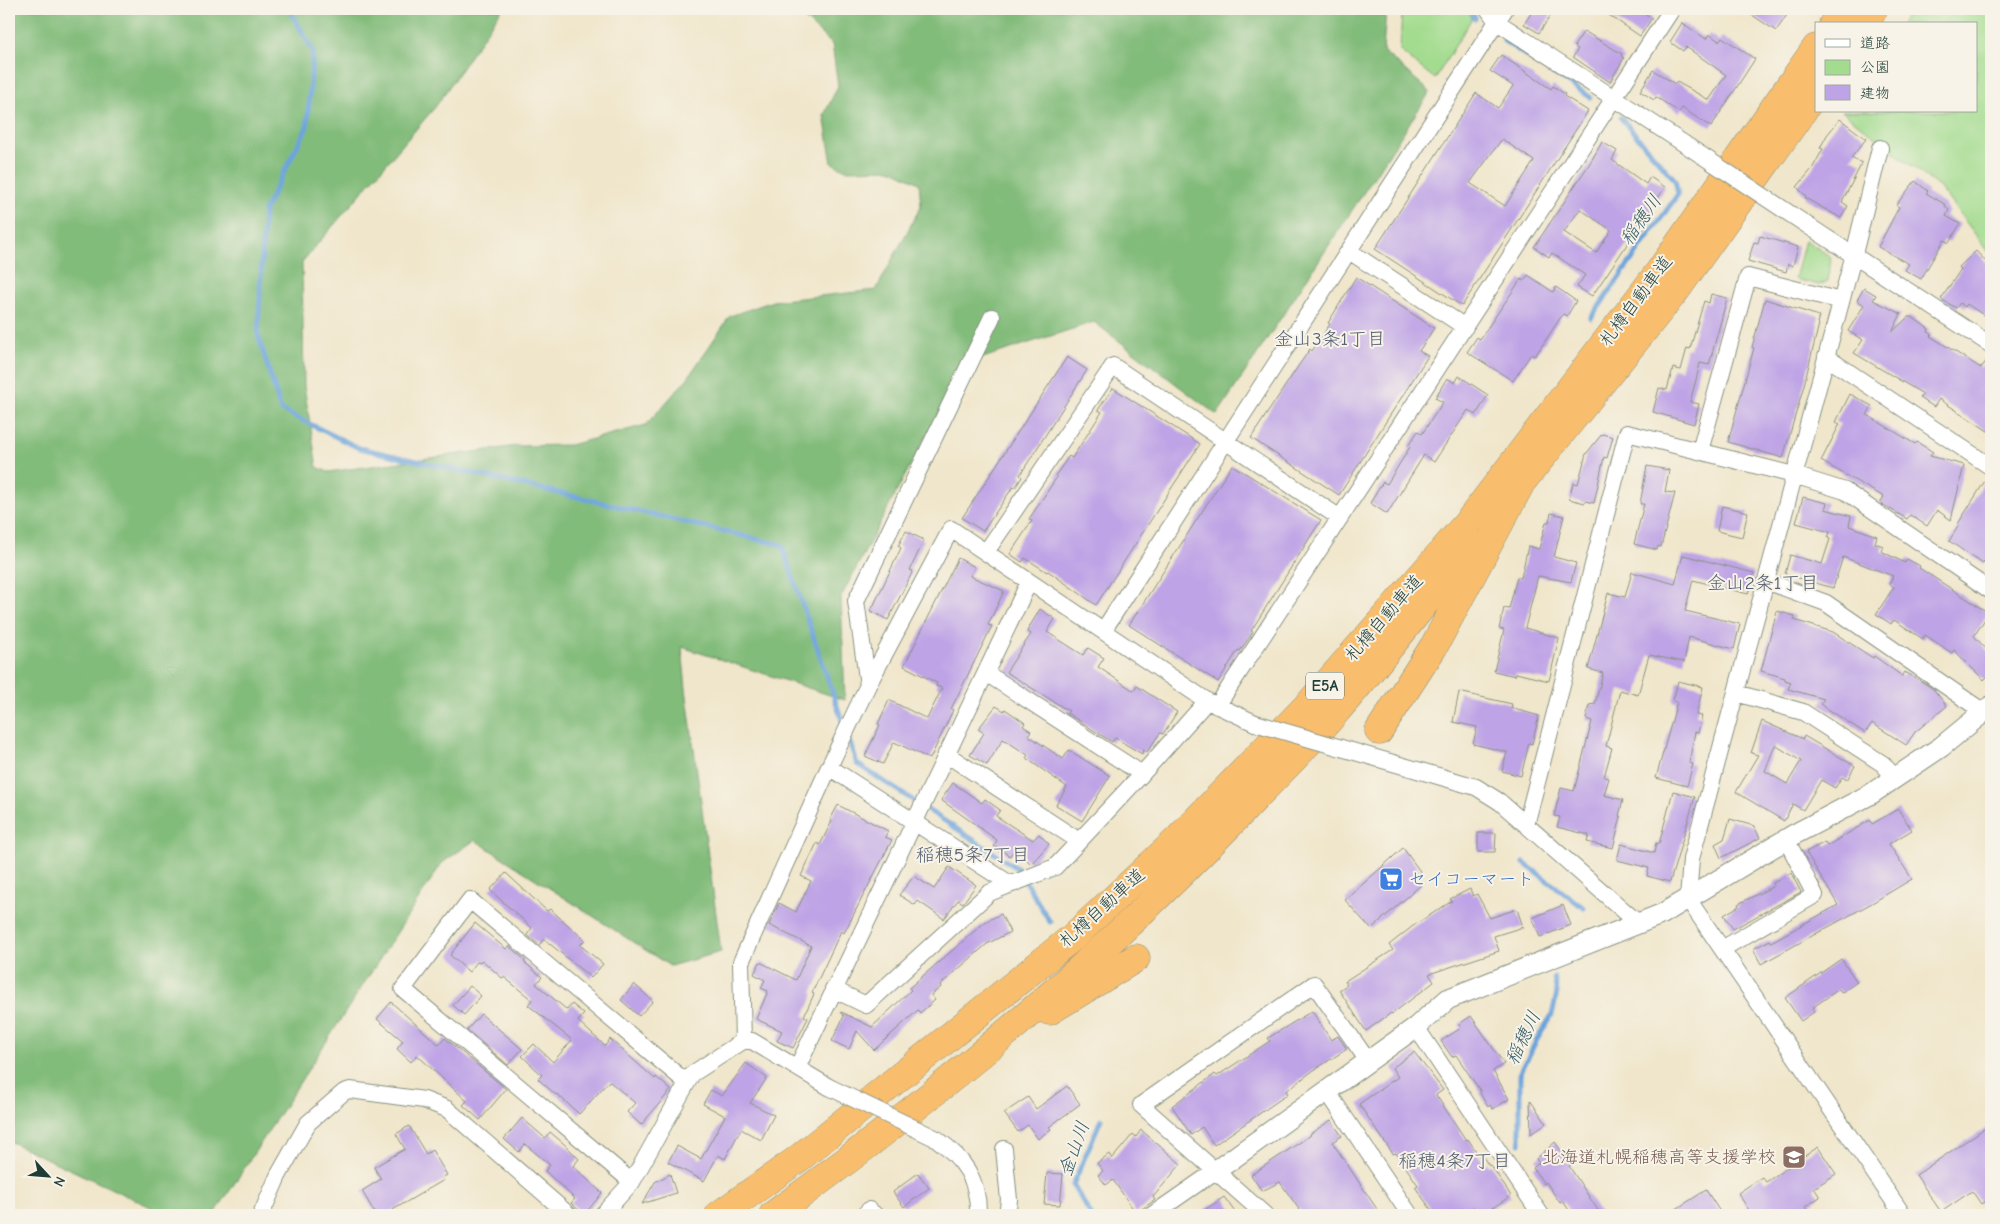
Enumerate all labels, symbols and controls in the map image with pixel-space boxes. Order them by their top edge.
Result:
legend [1815,22,1978,112]
text: 道路 [1860,34,1890,52]
text: 公園 [1860,58,1890,76]
text: 建物 [1860,84,1890,102]
water label: 稲穂川 [1616,190,1666,250]
street label: 札樽自動車道 [1595,252,1677,350]
district label: 金山3条1丁目 [1274,328,1386,350]
street label: 札樽自動車道 [1341,570,1427,666]
district label: 金山2条1丁目 [1707,572,1819,594]
road number: E5A [1306,672,1344,699]
district label: 稲穂5条7丁目 [916,844,1030,866]
street label: 札樽自動車道 [1055,864,1149,952]
supermarket icon: セイコーマート [1378,866,1404,892]
place label: セイコーマート [1408,869,1534,890]
water label: 稲穂川 [1501,1008,1545,1068]
water label: 金山川 [1054,1118,1094,1180]
school or university icon: 北海道札幌稲穂高等支援学校 [1781,1144,1807,1170]
place label: 北海道札幌稲穂高等支援学校 [1542,1147,1776,1168]
district label: 稲穂4条7丁目 [1398,1150,1512,1172]
north arrow [22,1152,72,1202]
text: N [50,1174,69,1189]

